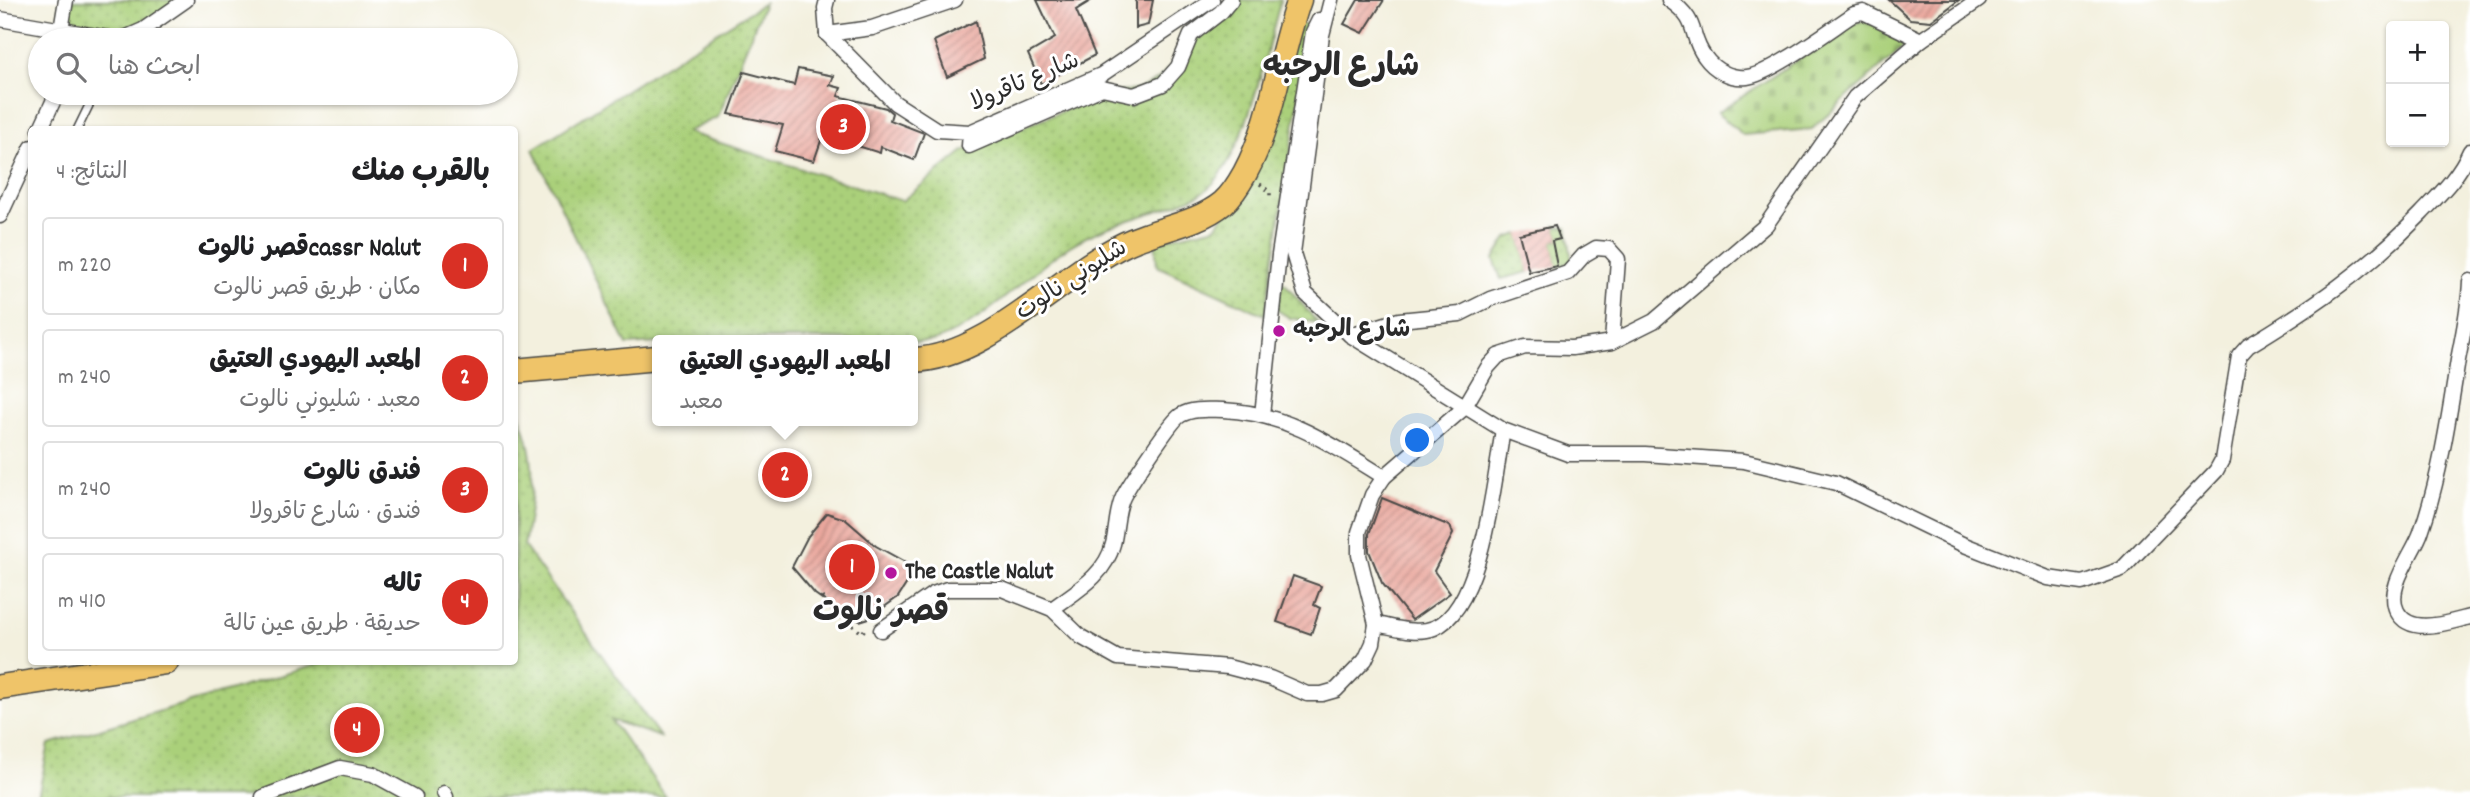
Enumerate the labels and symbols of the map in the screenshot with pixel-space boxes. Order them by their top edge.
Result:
street label: شارع تاقرولا [965,45,1085,121]
district label: شارع الرحبه [1263,46,1419,92]
pin: 3 [820,101,866,153]
street label: شليوني نالوت [1009,232,1135,331]
place label: شارع الرحبه [1293,314,1410,348]
marker: شارع الرحبه [1271,323,1287,339]
your location [1400,423,1434,457]
pin: 2 [762,449,808,501]
pin: 1 [829,541,875,593]
place label: The Castle Nalut [905,556,1054,590]
marker: The Castle Nalut [883,565,899,581]
district label: قصر نالوت [813,591,949,637]
pin: 4 [334,704,380,756]

